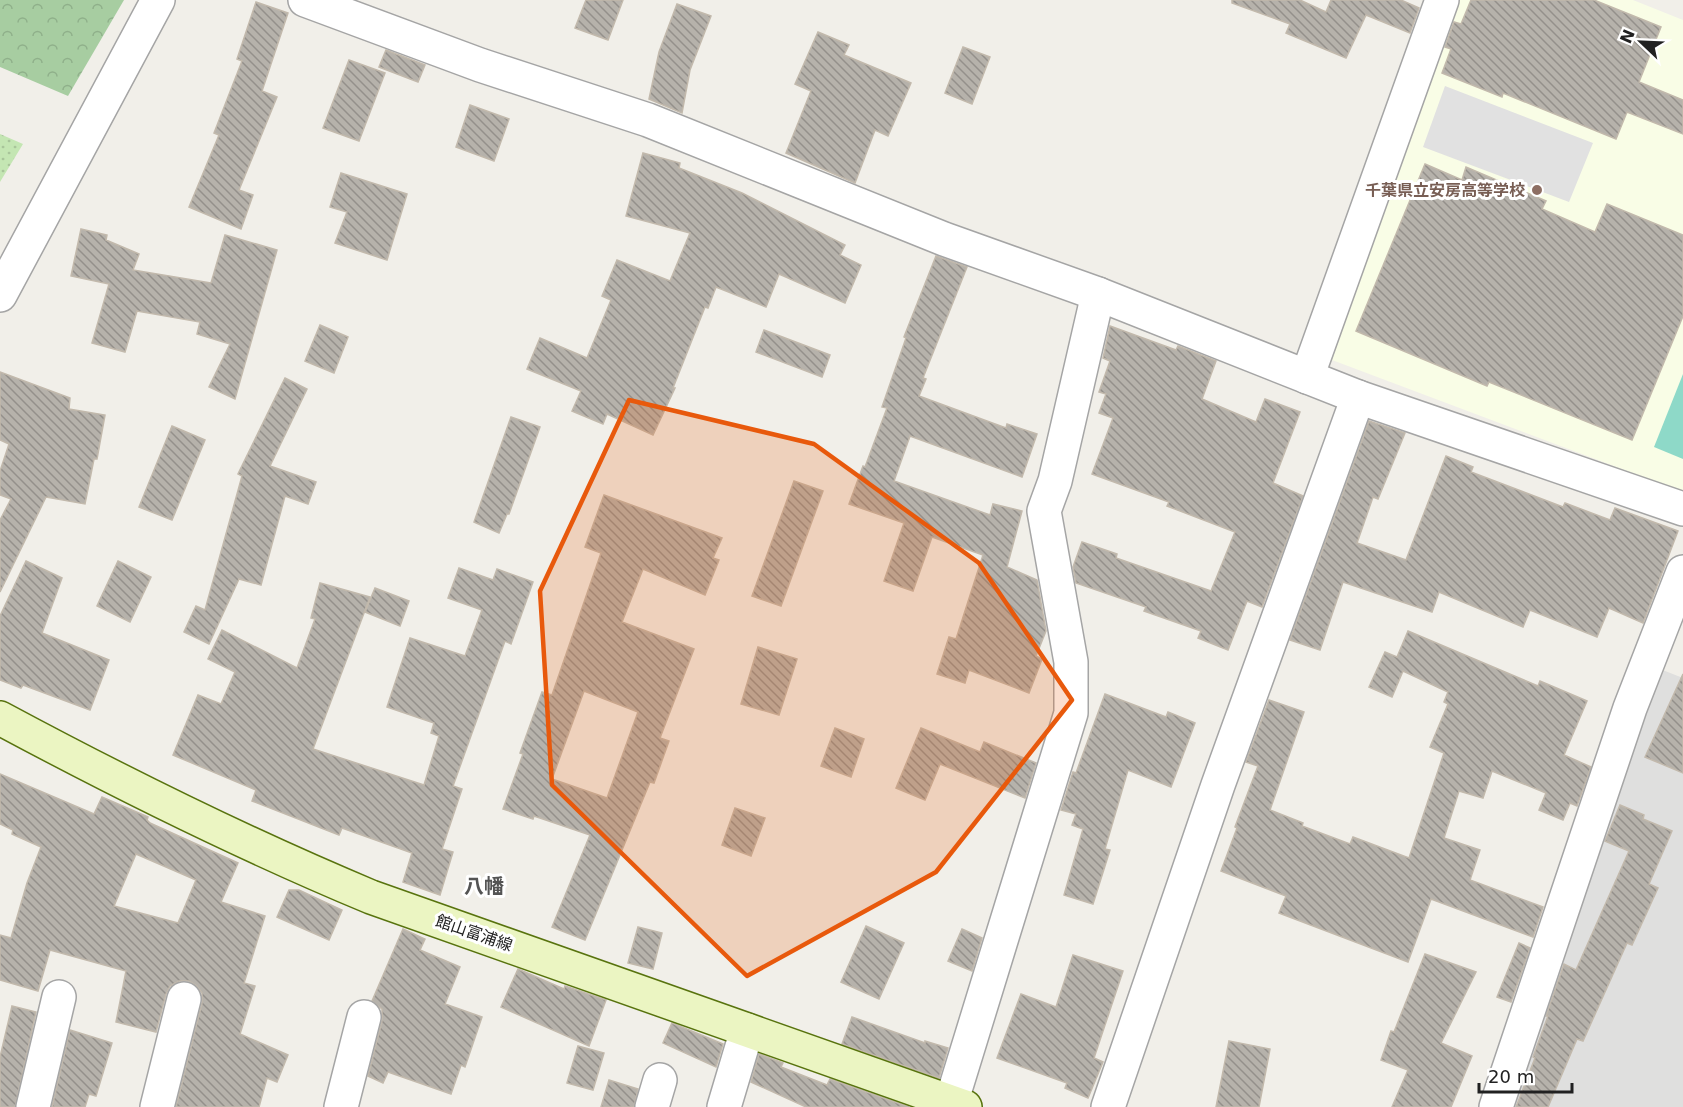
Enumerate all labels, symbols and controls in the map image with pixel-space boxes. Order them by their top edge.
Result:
north arrow [1611,12,1671,72]
text: N [1616,26,1639,46]
place label: 千葉県立安房高等学校 [1365,181,1525,200]
marker: 千葉県立安房高等学校 [1530,183,1544,197]
district label: 八幡 [464,874,504,898]
street label: 館山富浦線 [433,911,515,955]
scale bar [1479,1056,1572,1094]
text: 20 m [1488,1066,1534,1087]

